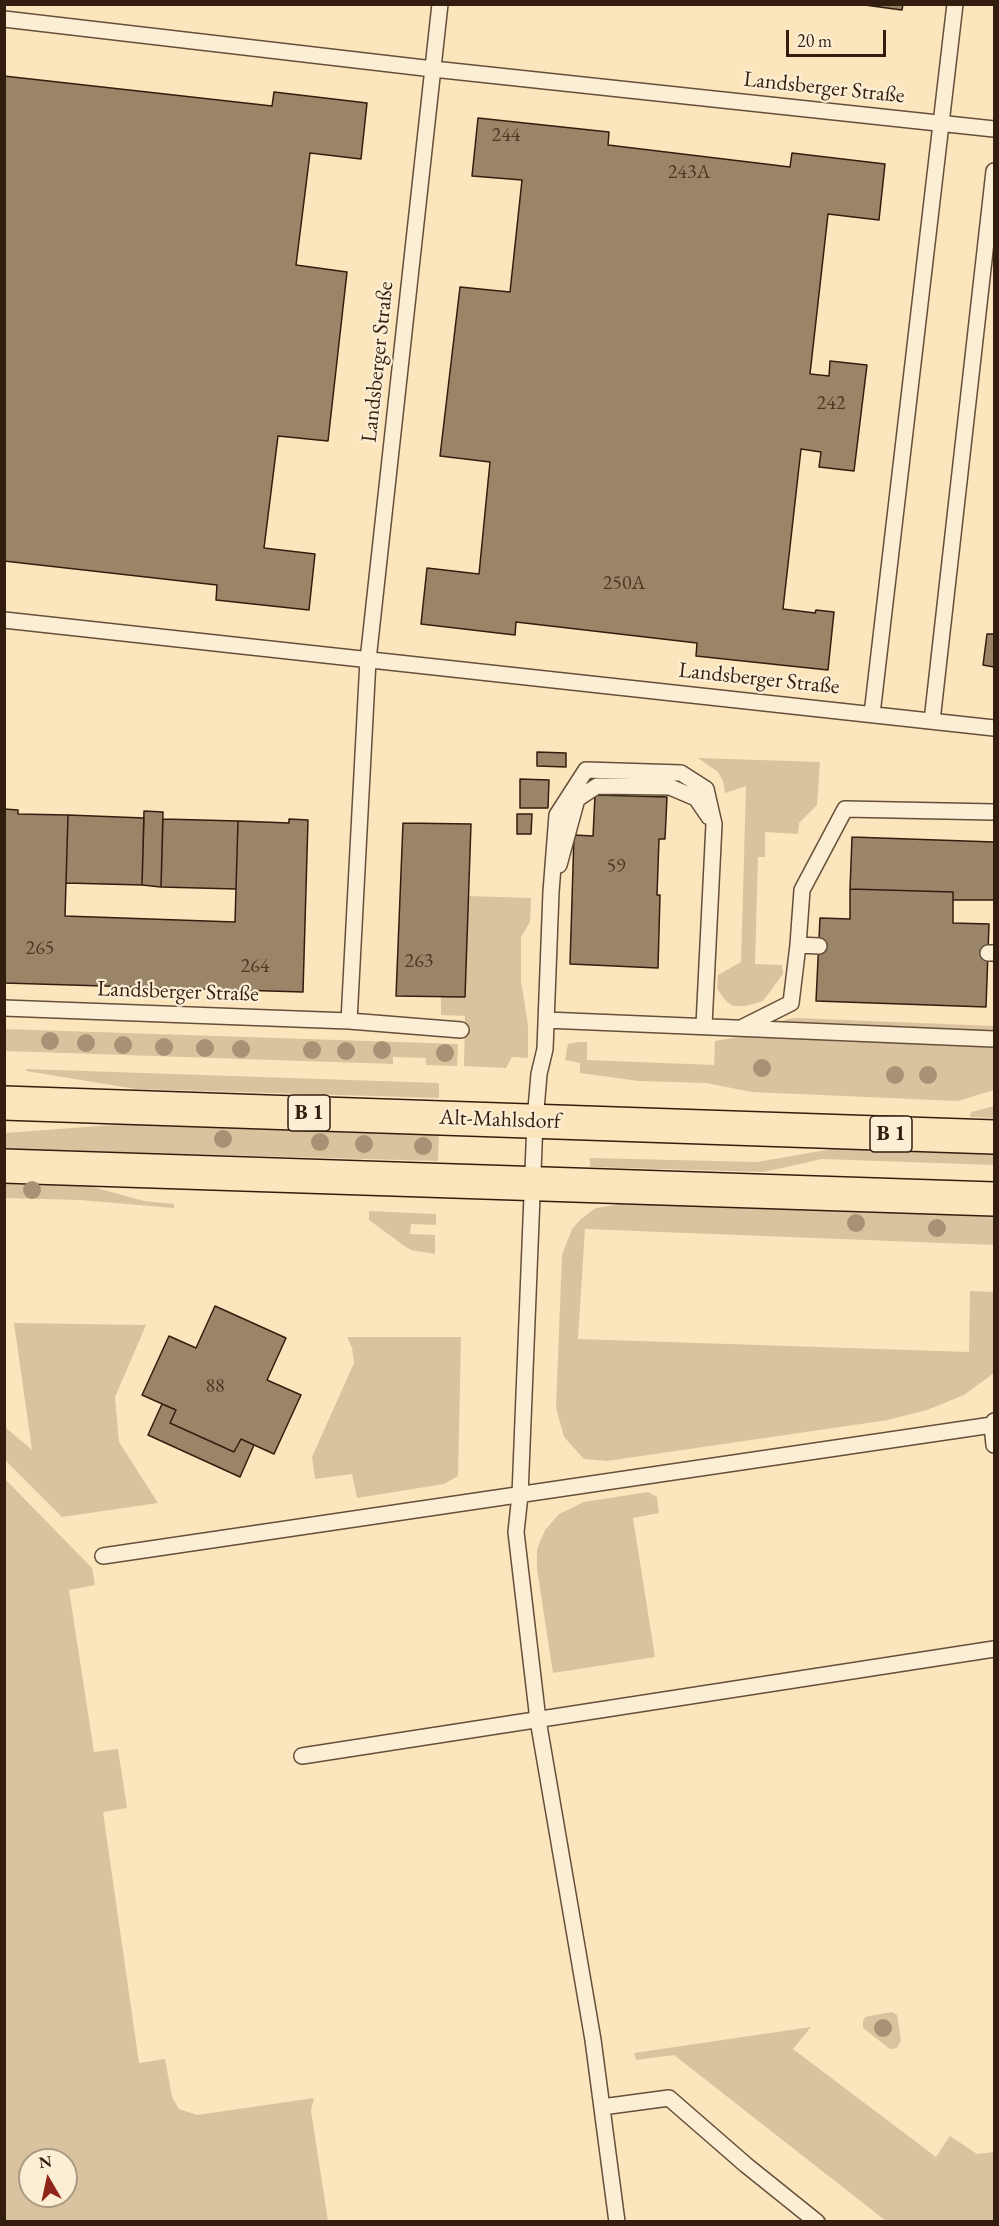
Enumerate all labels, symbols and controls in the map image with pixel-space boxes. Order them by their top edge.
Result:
scale bar [789,18,890,56]
text: 20 m [797,29,832,52]
street label: Landsberger Straße [742,66,906,110]
house number: 244 [492,124,520,148]
house number: 243A [668,161,710,185]
street label: Landsberger Straße [356,280,400,444]
house number: 242 [817,392,845,416]
house number: 250A [603,572,645,596]
street label: Landsberger Straße [677,657,841,701]
house number: 59 [606,855,626,879]
house number: 265 [26,937,54,961]
house number: 263 [405,950,433,974]
house number: 264 [241,955,269,979]
street label: Landsberger Straße [97,976,259,1008]
road number: B 1 [288,1095,330,1131]
street label: Alt-Mahlsdorf [439,1105,561,1135]
road number: B 1 [870,1116,912,1152]
house number: 88 [205,1375,225,1399]
north arrow [18,2148,78,2208]
text: N [37,2150,53,2173]

